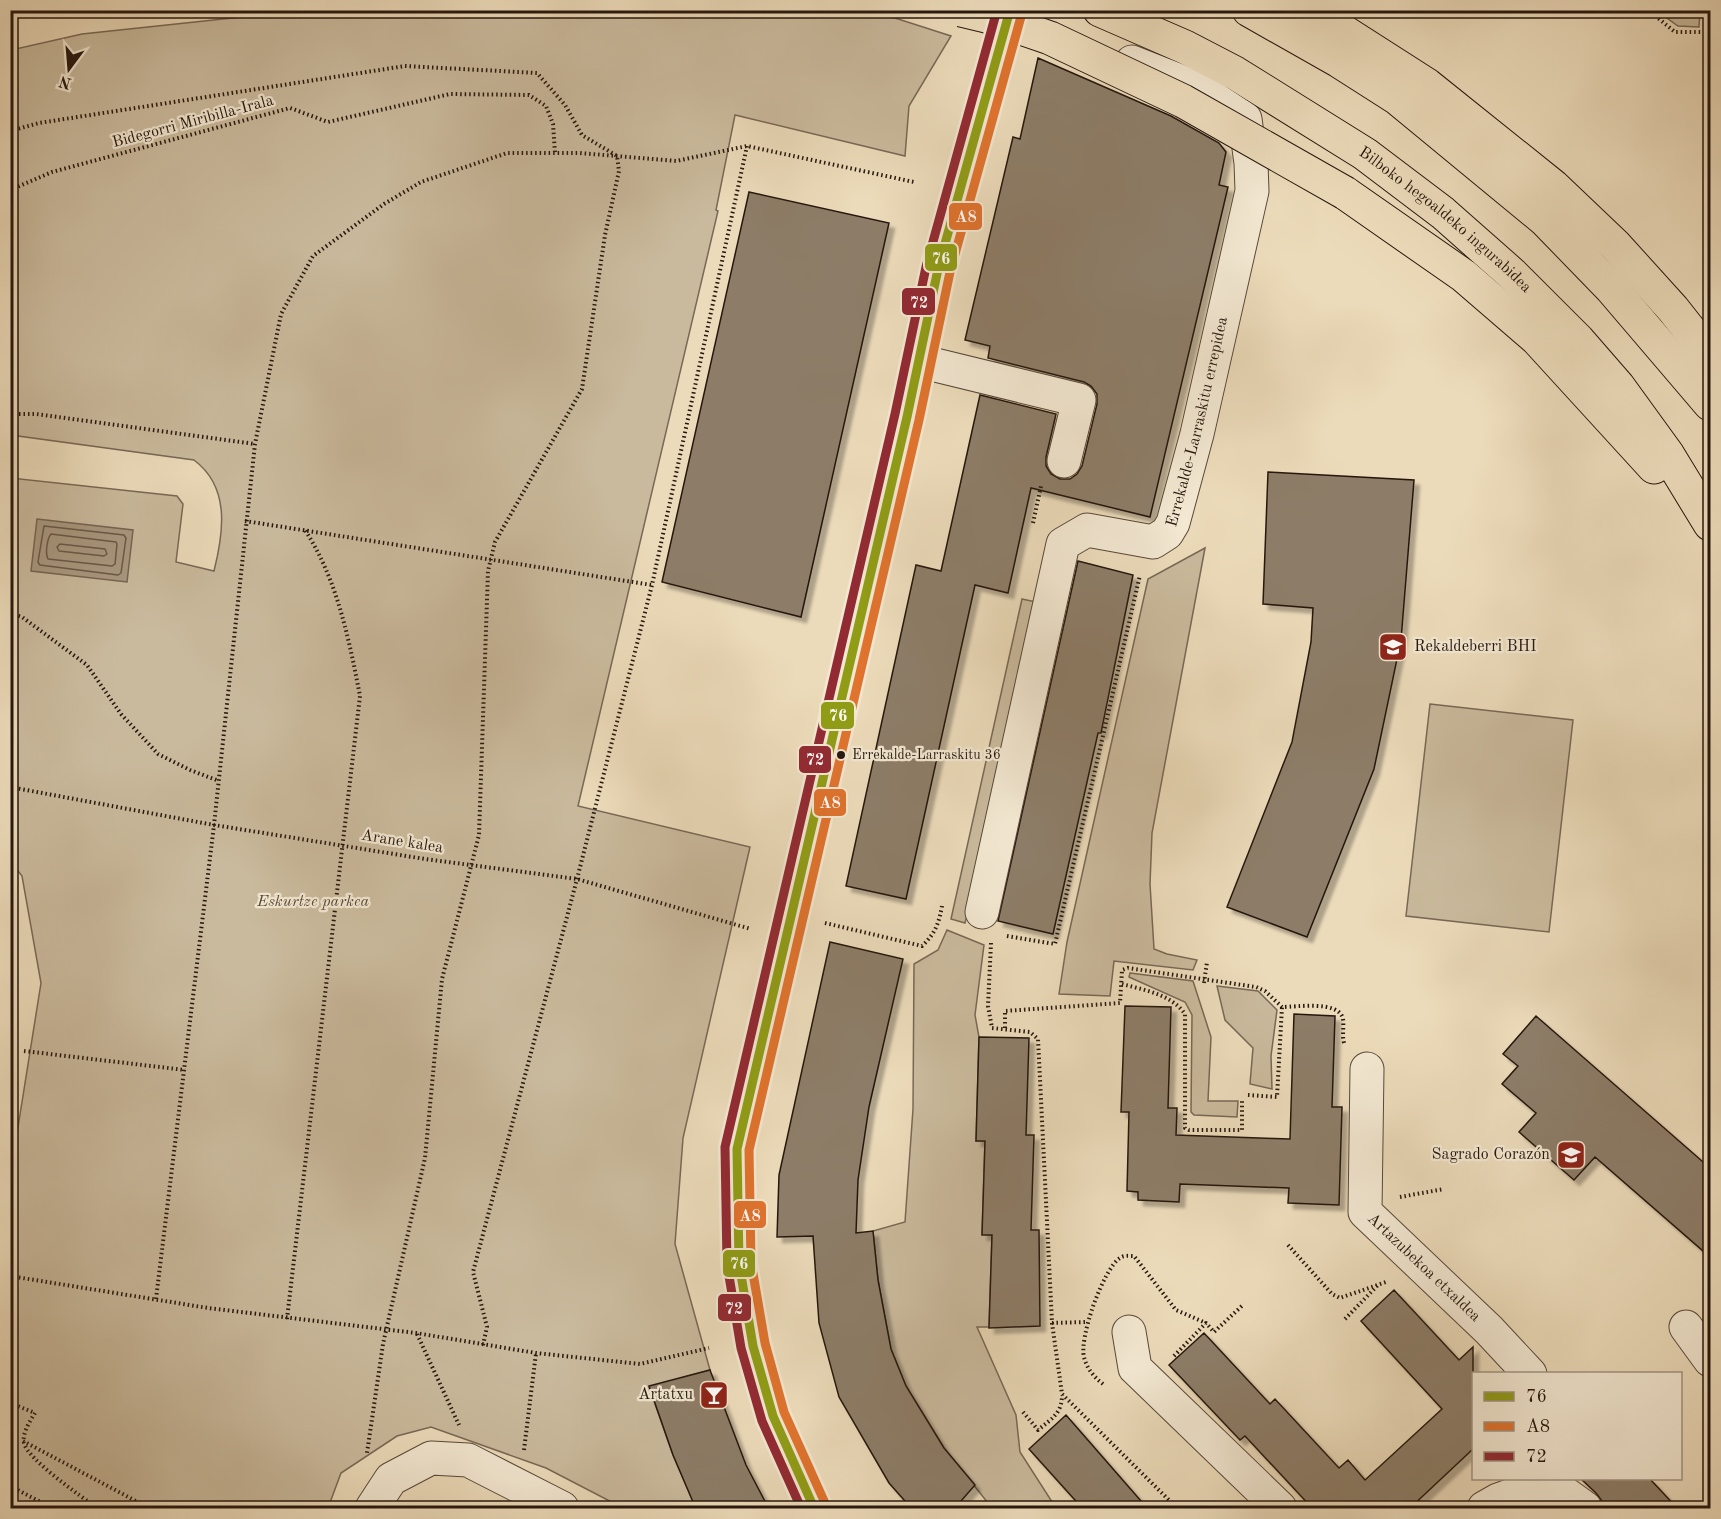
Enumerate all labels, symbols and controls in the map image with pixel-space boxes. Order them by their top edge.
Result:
north arrow [39,39,99,99]
text: N [57,72,74,91]
street label: Bidegorri Miribilla-Irala [111,93,275,151]
street label: Bilboko hegoaldeko ingurabidea [1356,144,1534,296]
line badge: A8 [948,202,983,231]
text: A8 [955,210,977,226]
line badge: 76 [924,243,958,272]
text: 76 [932,252,950,268]
line badge: 72 [901,287,936,316]
text: 72 [910,296,928,312]
street label: Errekalde-Larraskitu errepidea [1164,315,1231,529]
school or university icon: Rekaldeberri BHI [1377,631,1409,663]
place label: Rekaldeberri BHI [1414,639,1537,655]
line badge: 76 [820,701,855,730]
text: 76 [829,709,847,725]
line badge: 72 [798,745,832,774]
place label: Errekalde-Larraskitu 36 [852,748,1001,762]
marker: Errekalde-Larraskitu 36 [835,749,847,761]
text: 72 [806,753,824,769]
line badge: A8 [813,788,847,817]
text: A8 [819,796,841,812]
street label: Arane kalea [360,828,444,856]
park label: Eskurtze parkea [256,894,369,910]
school or university icon: Sagrado Corazón [1555,1139,1587,1171]
place label: Sagrado Corazón [1432,1147,1550,1163]
line badge: A8 [733,1200,767,1229]
text: A8 [739,1209,761,1225]
street label: Artazubekoa etxaldea [1364,1211,1483,1325]
line badge: 76 [722,1249,756,1278]
text: 76 [730,1257,748,1273]
line badge: 72 [717,1293,752,1322]
text: 72 [725,1302,743,1318]
legend [1472,1372,1682,1480]
bar icon: Artatxu [698,1379,730,1411]
place label: Artatxu [638,1387,693,1403]
text: 76 [1526,1388,1547,1406]
text: A8 [1526,1418,1550,1436]
text: 72 [1526,1448,1547,1466]

